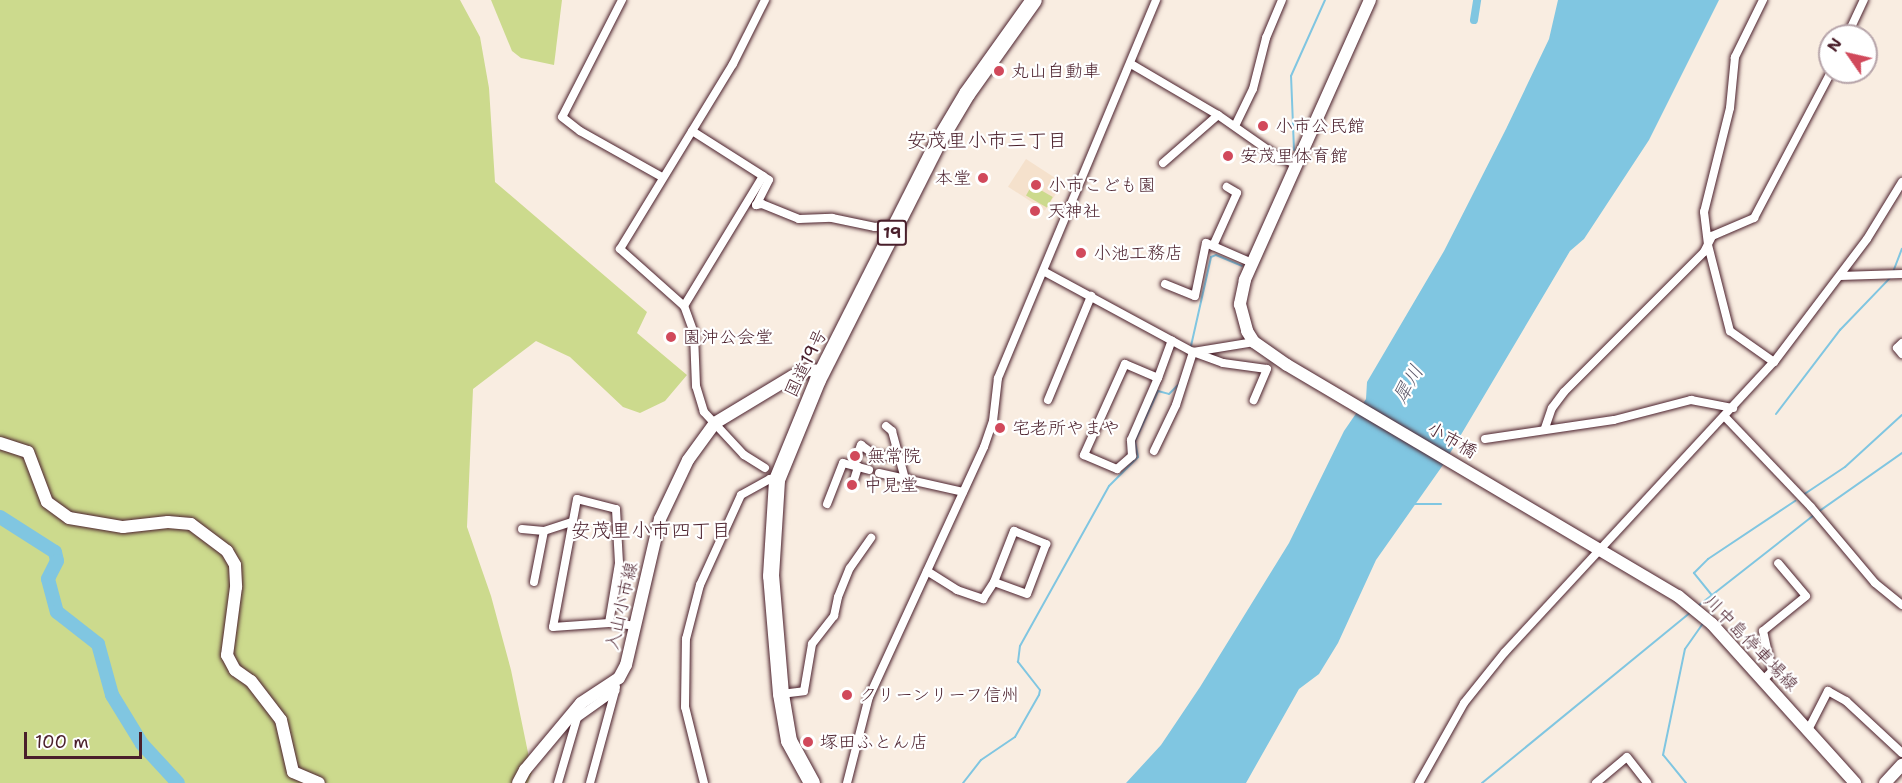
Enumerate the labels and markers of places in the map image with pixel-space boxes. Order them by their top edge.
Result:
place label: 丸山自動車 [1011,60,1101,82]
marker: 丸山自動車 [992,64,1006,78]
place label: 小市公民館 [1275,115,1365,137]
marker: 小市公民館 [1256,119,1270,133]
place label: 安茂里体育館 [1240,145,1348,167]
marker: 安茂里体育館 [1221,149,1235,163]
place label: 本堂 [935,167,971,189]
marker: 本堂 [976,171,990,185]
place label: 小市こども園 [1048,174,1156,196]
marker: 小市こども園 [1029,178,1043,192]
place label: 天神社 [1047,200,1101,222]
marker: 天神社 [1028,204,1042,218]
place label: 小池工務店 [1093,242,1183,264]
marker: 小池工務店 [1074,246,1088,260]
place label: 園沖公会堂 [683,326,773,348]
marker: 園沖公会堂 [664,330,678,344]
place label: 宅老所やまや [1012,417,1120,439]
marker: 宅老所やまや [993,421,1007,435]
place label: 無常院 [867,445,921,467]
marker: 無常院 [848,449,862,463]
place label: 中見堂 [864,474,918,496]
marker: 中見堂 [845,478,859,492]
place label: クリーンリーフ信州 [859,684,1021,706]
marker: クリーンリーフ信州 [840,688,854,702]
place label: 塚田ふとん店 [820,731,928,753]
marker: 塚田ふとん店 [801,735,815,749]

